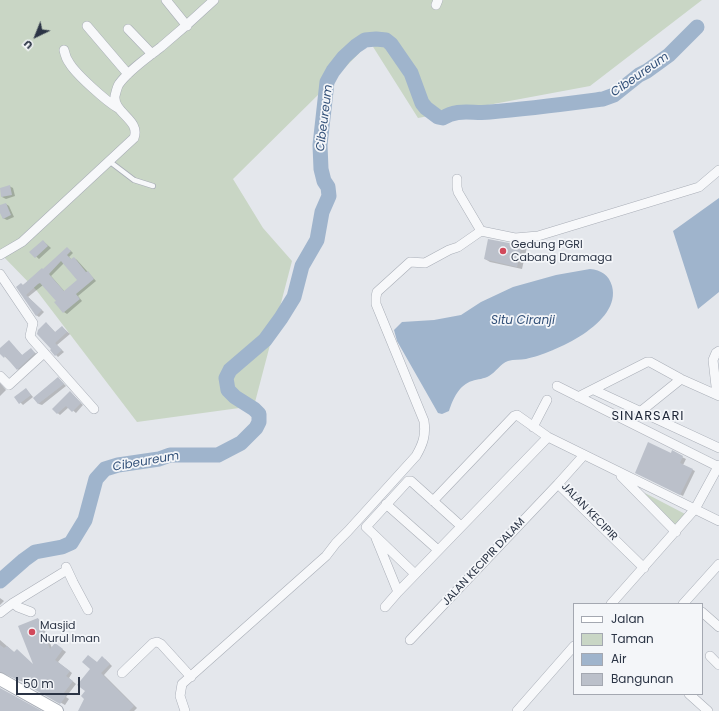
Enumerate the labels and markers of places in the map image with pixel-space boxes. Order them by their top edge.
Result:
place label: Gedung PGRI Cabang Dramaga [511,238,612,264]
marker: Gedung PGRI Cabang Dramaga [498,246,508,256]
place label: Masjid Nurul Iman [40,619,100,645]
marker: Masjid Nurul Iman [27,627,37,637]

